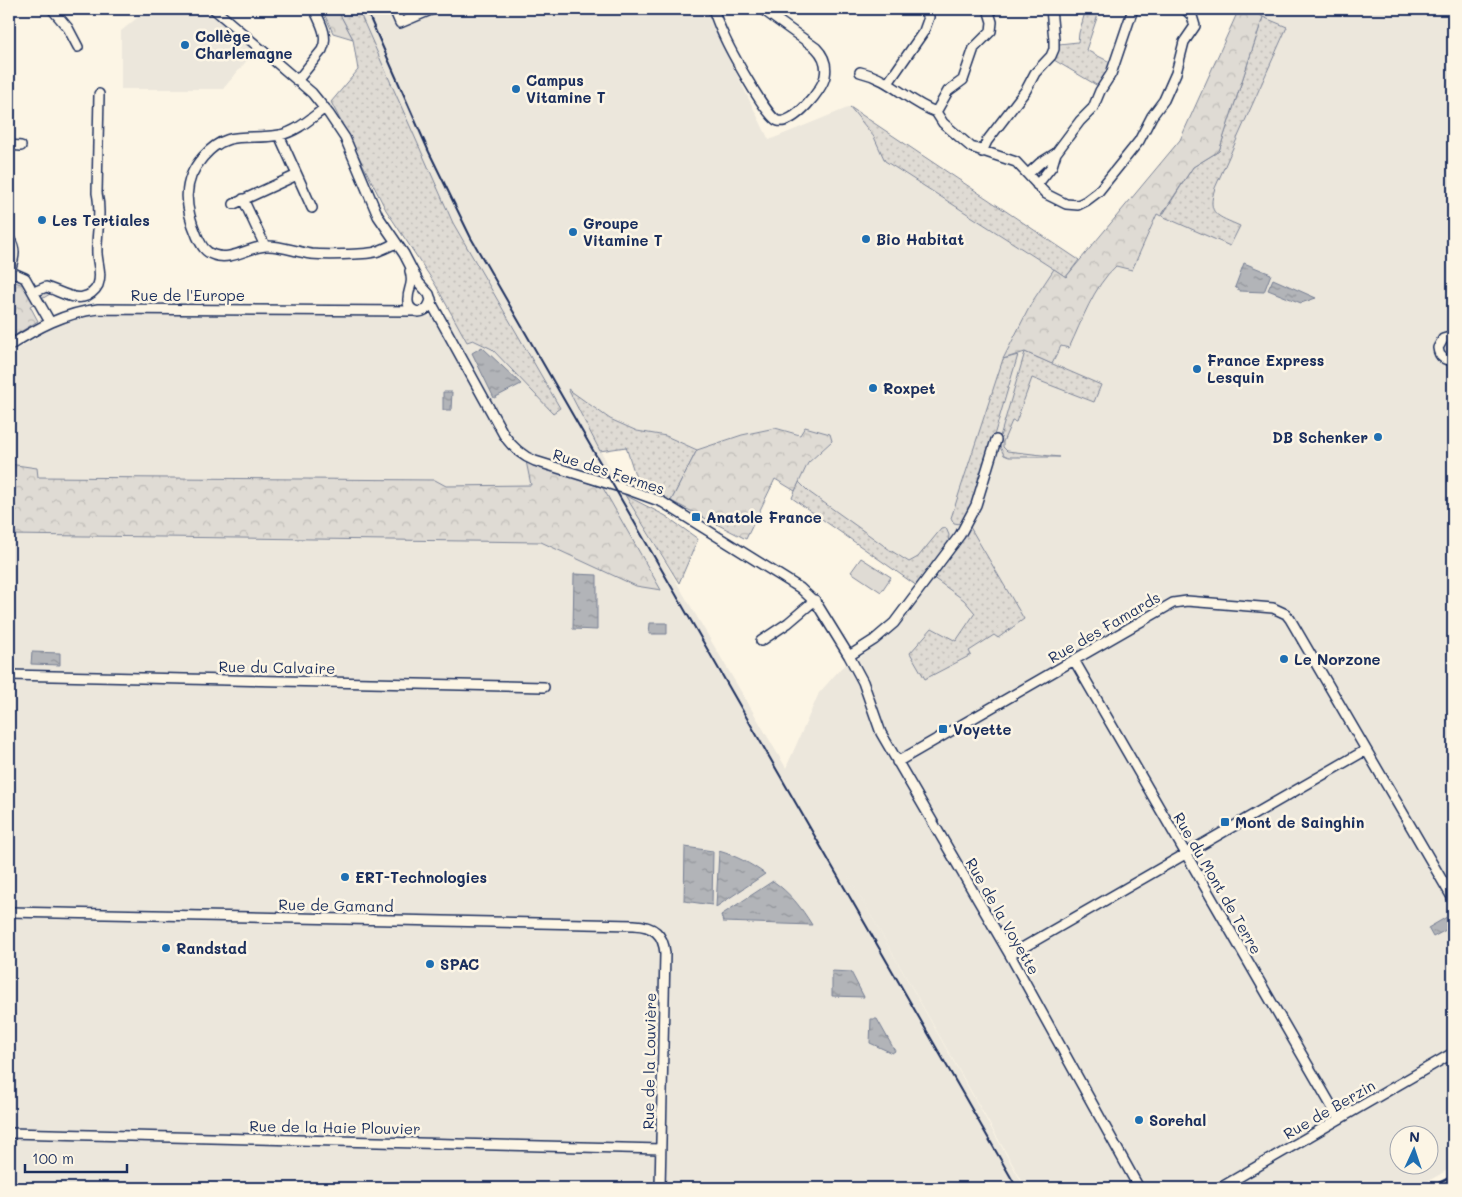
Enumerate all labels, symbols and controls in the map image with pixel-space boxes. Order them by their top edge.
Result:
place label: Collège Charlemagne [195,26,293,63]
marker: Collège Charlemagne [179,39,191,51]
place label: Campus Vitamine T [526,70,606,107]
marker: Campus Vitamine T [510,83,522,95]
place label: Les Tertiales [52,210,150,230]
place label: Groupe Vitamine T [583,213,663,250]
marker: Les Tertiales [36,214,48,226]
marker: Groupe Vitamine T [567,226,579,238]
place label: Bio Habitat [876,229,964,249]
marker: Bio Habitat [860,233,872,245]
street label: Rue de l'Europe [131,285,245,305]
place label: France Express Lesquin [1207,350,1324,387]
marker: France Express Lesquin [1191,363,1203,375]
place label: Roxpet [883,378,936,398]
marker: Roxpet [867,382,879,394]
place label: DB Schenker [1272,427,1368,447]
marker: DB Schenker [1372,431,1384,443]
street label: Rue des Fermes [550,443,668,499]
place label: Anatole France [706,507,822,527]
marker: Anatole France [690,511,702,523]
street label: Rue des Famards [1044,587,1164,667]
place label: Le Norzone [1294,649,1381,669]
marker: Le Norzone [1278,653,1290,665]
street label: Rue du Calvaire [218,656,336,678]
place label: Voyette [953,719,1011,739]
marker: Voyette [937,723,949,735]
street label: Rue du Mont de Terre [1169,808,1267,958]
place label: Mont de Sainghin [1235,812,1364,832]
marker: Mont de Sainghin [1219,816,1231,828]
street label: Rue de la Voyette [961,854,1045,978]
place label: ERT-Technologies [355,867,487,887]
marker: ERT-Technologies [339,871,351,883]
street label: Rue de Gamand [278,894,394,916]
place label: Randstad [176,938,247,958]
marker: Randstad [160,942,172,954]
place label: SPAC [440,954,479,974]
marker: SPAC [424,958,436,970]
street label: Rue de la Louvière [638,992,660,1130]
street label: Rue de Berzin [1279,1075,1379,1143]
place label: Sorehal [1149,1110,1206,1130]
marker: Sorehal [1133,1114,1145,1126]
street label: Rue de la Haie Plouvier [249,1116,421,1138]
north arrow [1390,1124,1440,1174]
text: N [1409,1127,1421,1146]
scale bar [25,1142,128,1174]
text: 100 m [32,1148,74,1168]

